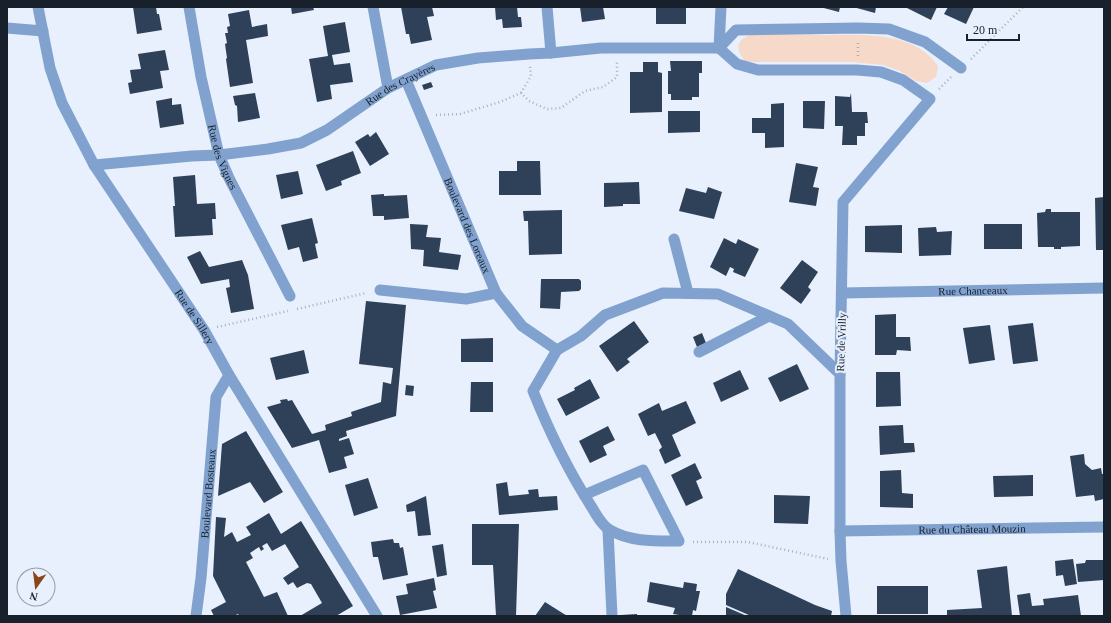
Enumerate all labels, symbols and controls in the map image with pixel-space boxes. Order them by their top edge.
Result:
scale bar [967,16,1019,42]
text: 20 m [973,23,998,37]
street label: Rue des Crayères [363,61,437,108]
street label: Rue des Vignes [206,123,240,191]
street label: Boulevard des Loreaux [442,176,493,276]
street label: Rue Chanceaux [938,284,1008,297]
street label: Rue de Sillery [173,287,217,347]
street label: Rue de Vrilly [834,312,848,372]
street label: Boulevard Bosteaux [198,448,218,539]
street label: Rue du Château Mouzin [918,522,1026,536]
north arrow [16,567,56,607]
text: N [28,590,39,603]

